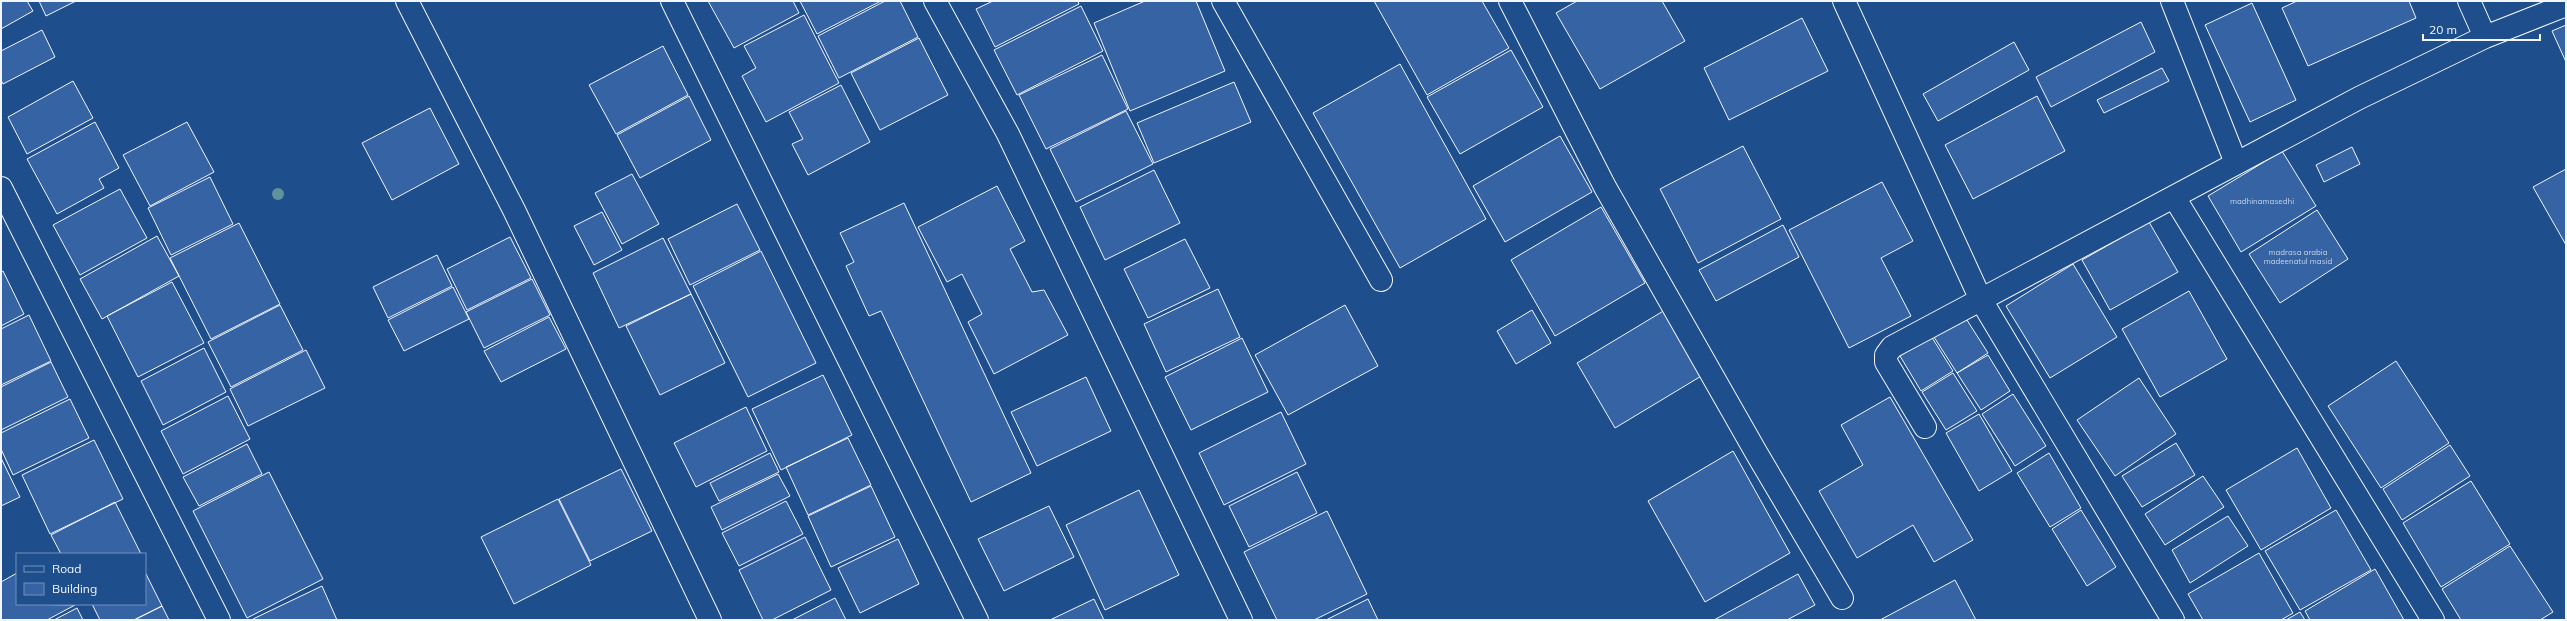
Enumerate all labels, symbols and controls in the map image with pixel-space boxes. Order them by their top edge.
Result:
scale bar [2423,16,2540,42]
text: 20 m [2429,22,2457,37]
house number: madhinamasedhi [2230,196,2294,206]
house number: madrasa arabia madeenatul masid [2264,247,2333,266]
legend [16,553,146,605]
text: Road [52,561,81,576]
text: Building [52,581,97,596]

